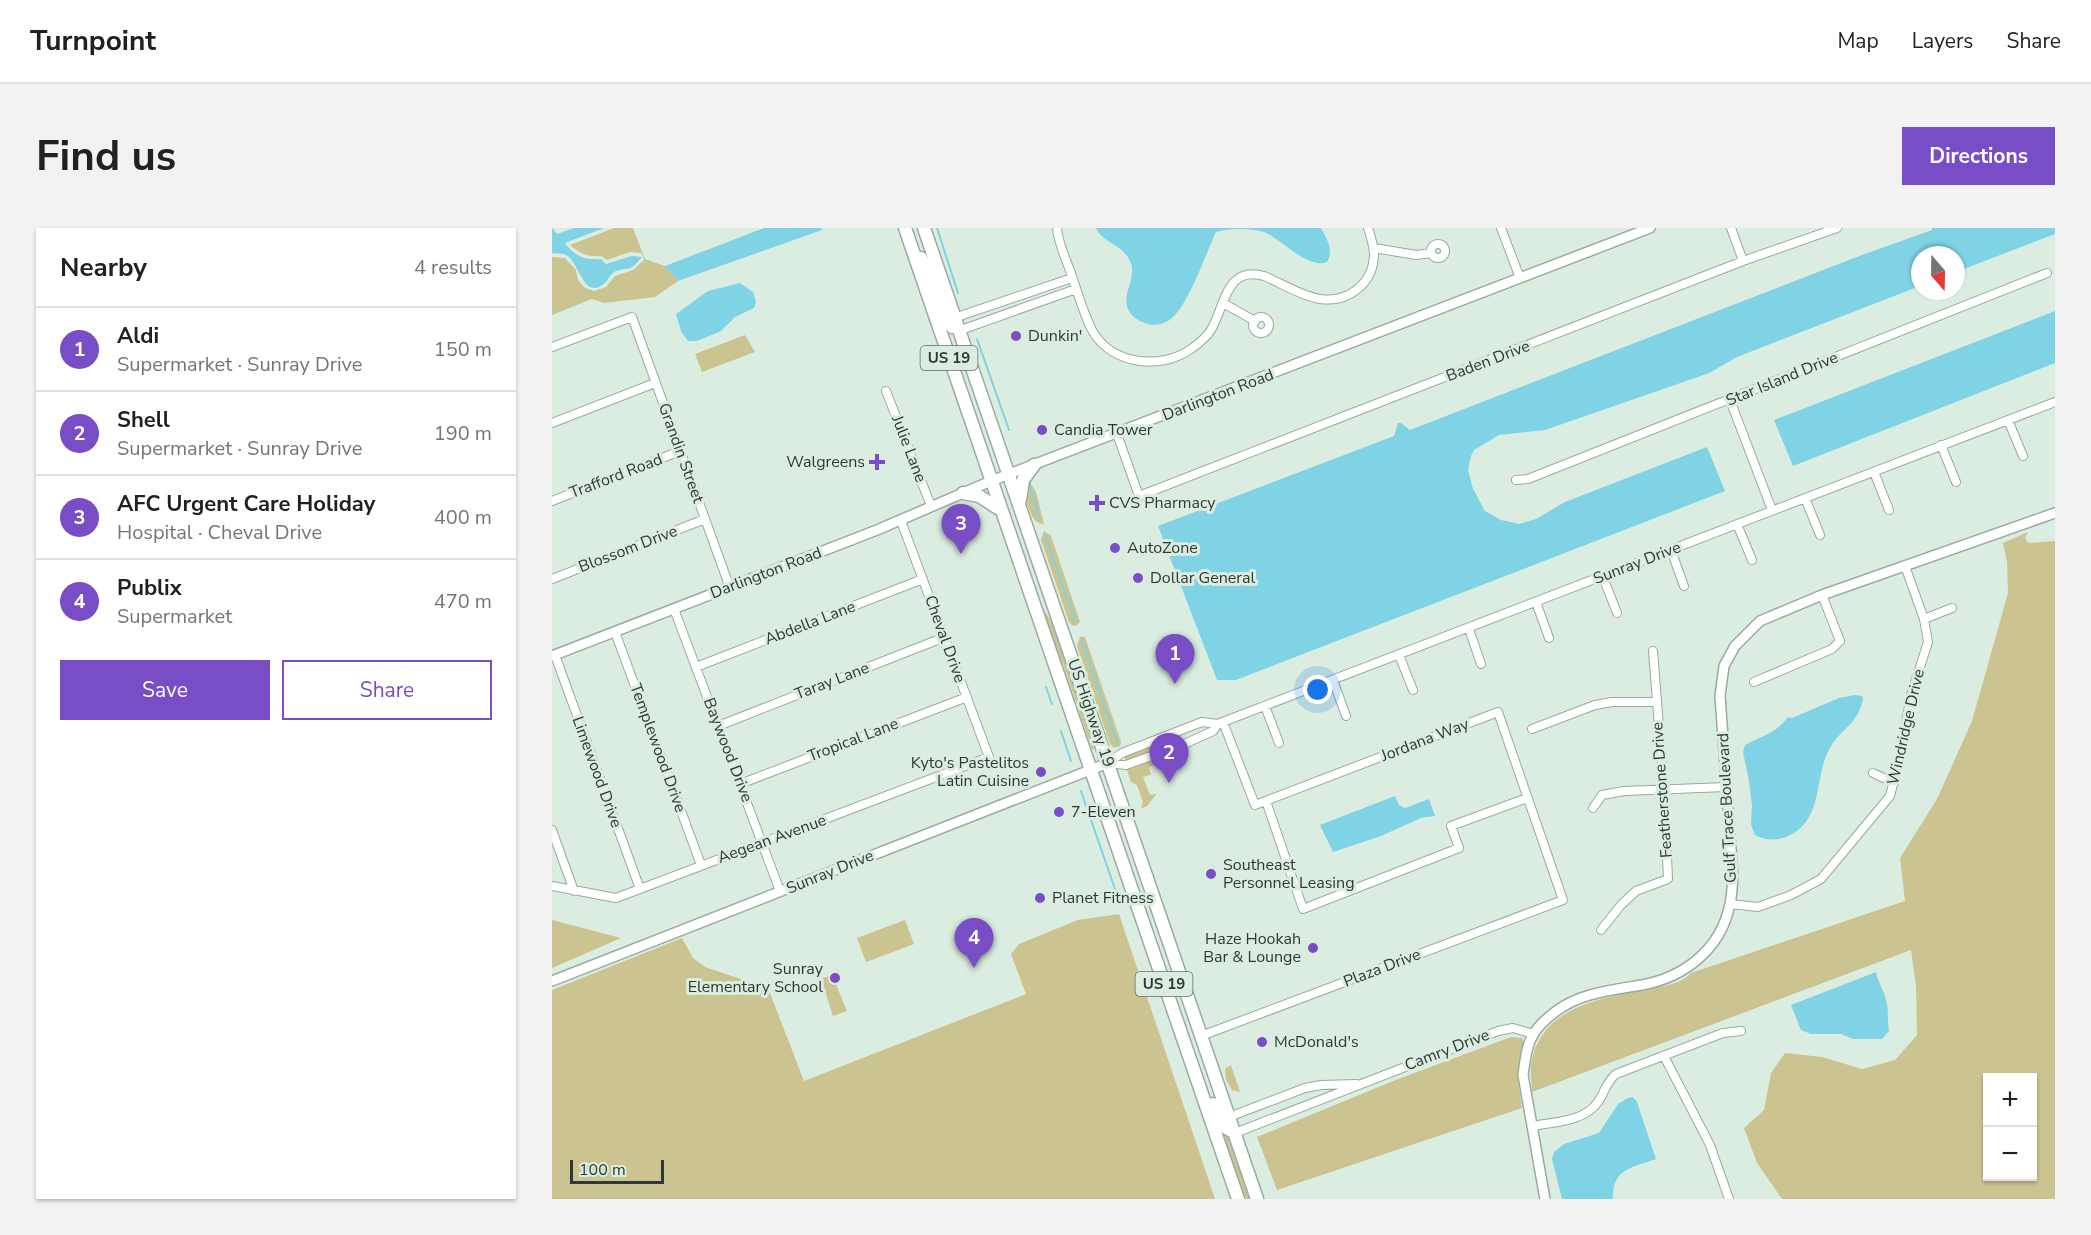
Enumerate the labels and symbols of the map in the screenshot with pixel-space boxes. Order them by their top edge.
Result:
north arrow [1911,246,1965,300]
place label: Dunkin' [1028,325,1082,347]
marker: Dunkin' [1009,329,1023,343]
street label: Baden Drive [1443,335,1533,387]
road number: US 19 [920,346,978,370]
street label: Star Island Drive [1723,346,1841,412]
street label: Darlington Road [1159,364,1277,426]
street label: Grandin Street [653,400,709,506]
street label: Julie Lane [886,411,932,486]
place label: Candia Tower [1054,419,1153,441]
marker: Candia Tower [1035,423,1049,437]
street label: Trafford Road [566,448,666,504]
place label: Walgreens [786,451,865,473]
marker: Walgreens [870,455,884,469]
place label: CVS Pharmacy [1109,492,1216,514]
marker: CVS Pharmacy [1090,496,1104,510]
pin: 3 [942,504,980,554]
street label: Blossom Drive [575,520,681,578]
street label: Sunray Drive [1590,536,1684,590]
place label: AutoZone [1127,537,1198,559]
marker: AutoZone [1108,541,1122,555]
street label: Darlington Road [707,542,825,604]
place label: Dollar General [1150,567,1255,589]
marker: Dollar General [1131,571,1145,585]
street label: Cheval Drive [919,592,971,686]
street label: Abdella Lane [761,596,859,650]
pin: 1 [1156,634,1194,684]
street label: US Highway 19 [1062,656,1120,770]
street label: Taray Lane [792,657,872,705]
street label: Windridge Drive [1882,667,1930,787]
your location [1303,675,1332,704]
street label: Templewood Drive [624,681,692,815]
street label: Baywood Drive [698,695,758,805]
street label: Limewood Drive [567,713,627,831]
street label: Tropical Lane [805,713,901,767]
street label: Jordana Way [1377,713,1473,767]
street label: Featherstone Drive [1646,721,1678,859]
street label: Gulf Trace Boulevard [1712,732,1742,884]
pin: 2 [1150,734,1188,783]
place label: Kyto's Pastelitos Latin Cuisine [911,752,1029,792]
marker: Kyto's Pastelitos Latin Cuisine [1034,765,1048,779]
place label: 7-Eleven [1071,801,1136,823]
marker: 7-Eleven [1052,805,1066,819]
street label: Aegean Avenue [715,809,829,869]
street label: Sunray Drive [783,845,877,899]
place label: Southeast Personnel Leasing [1223,854,1355,894]
marker: Southeast Personnel Leasing [1204,867,1218,881]
place label: Planet Fitness [1052,887,1154,909]
marker: Planet Fitness [1033,891,1047,905]
pin: 4 [954,918,994,968]
place label: Haze Hookah Bar & Lounge [1203,928,1301,968]
marker: Haze Hookah Bar & Lounge [1306,941,1320,955]
street label: Plaza Drive [1340,943,1424,993]
place label: Sunray Elementary School [688,958,824,998]
marker: Sunray Elementary School [828,971,842,985]
road number: US 19 [1136,972,1192,996]
street label: Camry Drive [1401,1024,1493,1076]
place label: McDonald's [1274,1031,1359,1053]
marker: McDonald's [1255,1035,1269,1049]
scale bar [570,1157,664,1184]

